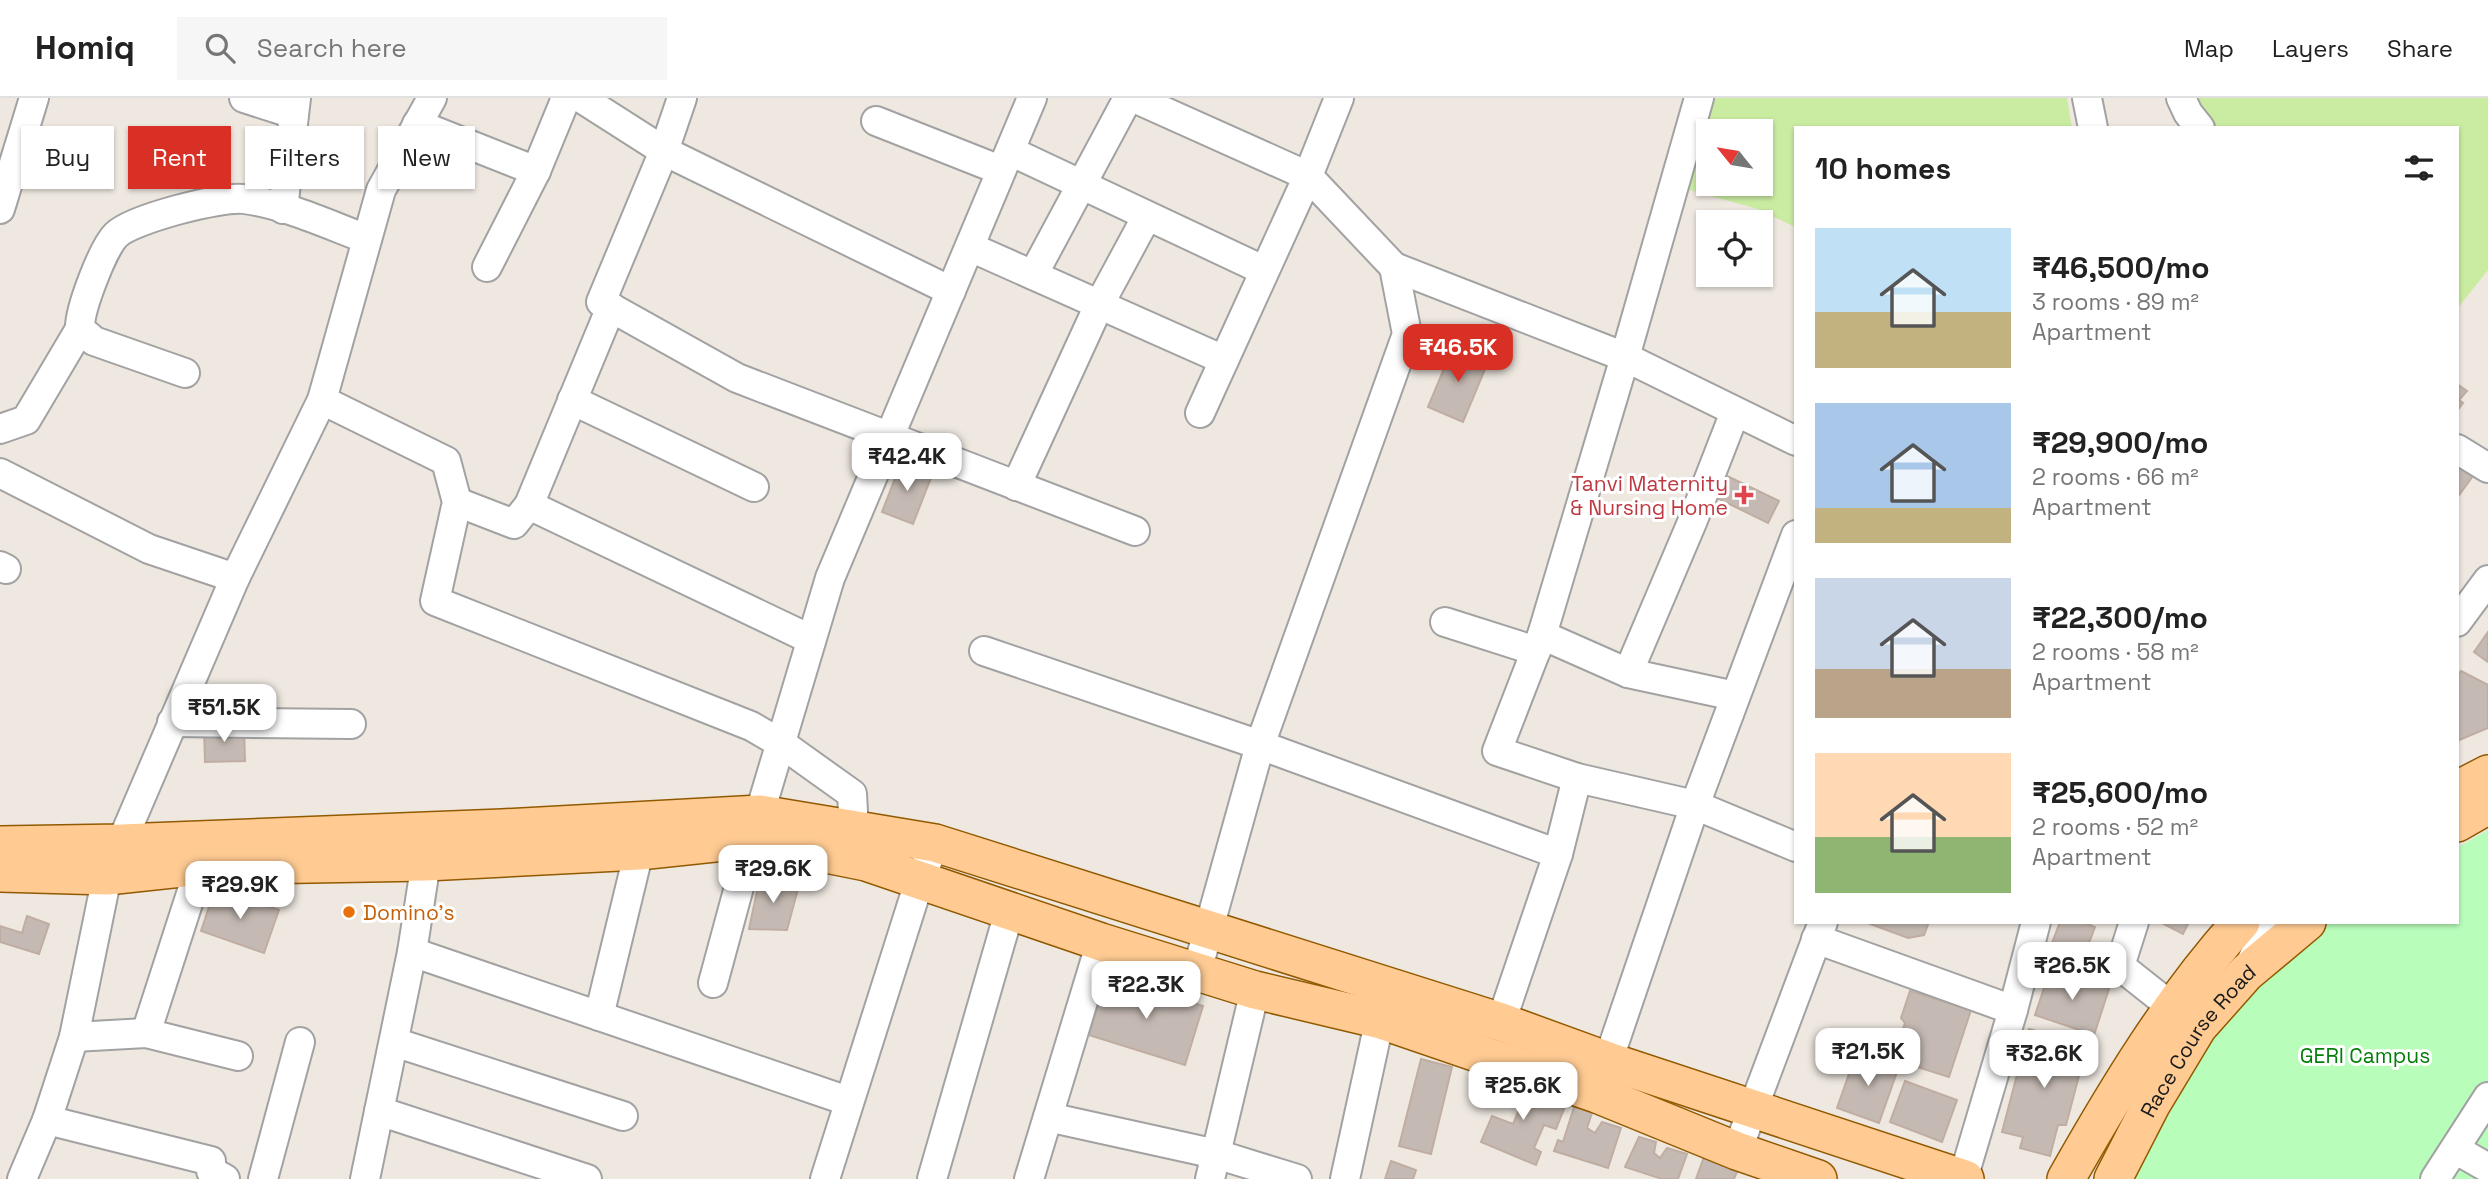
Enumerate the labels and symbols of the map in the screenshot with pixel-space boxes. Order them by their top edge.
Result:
north arrow [1696,119,1773,196]
pin: ₹46.5K [1401,324,1515,384]
pin: ₹42.4K [850,434,964,493]
place label: Tanvi Maternity & Nursing Home [1570,470,1728,521]
marker: Tanvi Maternity & Nursing Home [1734,485,1754,505]
pin: ₹51.5K [167,684,281,744]
pin: ₹29.6K [716,846,830,905]
pin: ₹29.9K [183,862,297,921]
place label: Domino's [363,899,455,926]
marker: Domino's [341,904,357,920]
pin: ₹26.5K [2015,942,2129,1002]
street label: Race Course Road [2134,958,2261,1122]
pin: ₹22.3K [1089,962,1203,1021]
pin: ₹21.5K [1811,1028,1925,1088]
pin: ₹32.6K [1987,1030,2101,1090]
park label: GERI Campus [2300,1042,2430,1069]
pin: ₹25.6K [1466,1062,1580,1122]

